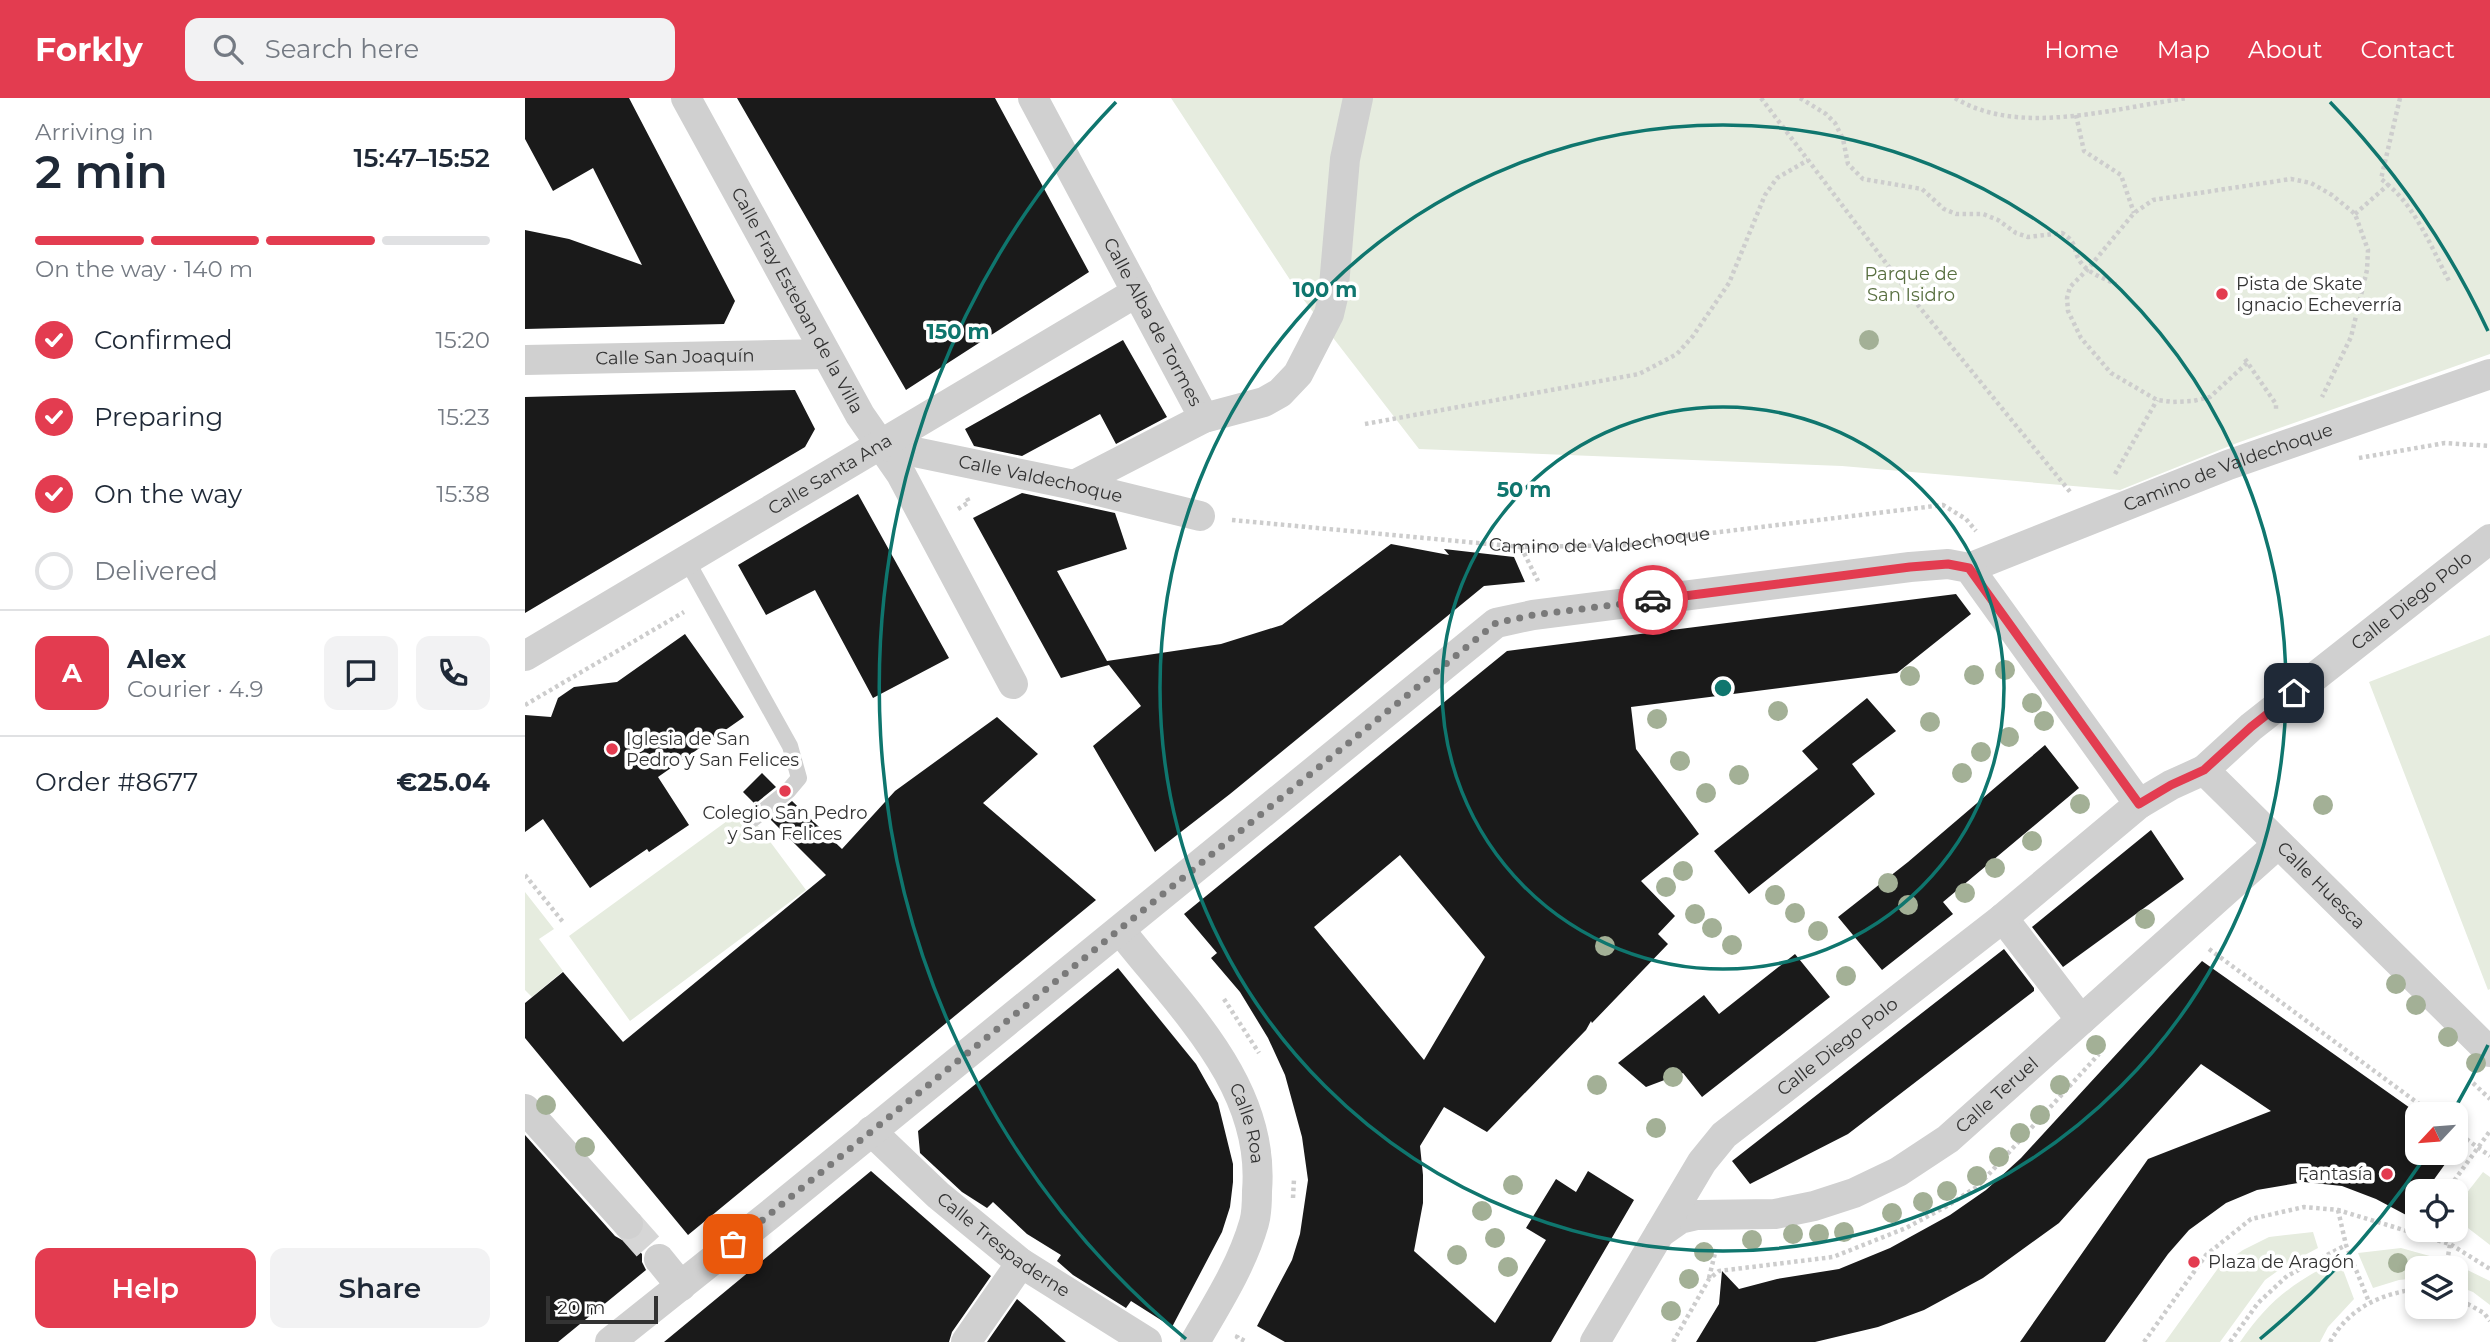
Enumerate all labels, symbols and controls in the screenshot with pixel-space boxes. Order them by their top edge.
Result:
search box [185,18,675,81]
text: Forkly [35,29,143,69]
icon: search [209,30,247,68]
text: Search here [265,33,419,65]
text: Home [2044,35,2119,64]
text: Map [2157,35,2210,64]
text: About [2248,35,2322,64]
text: Contact [2360,35,2455,64]
text: Arriving in [35,118,154,146]
text: 15:47–15:52 [353,142,490,174]
text: 2 min [35,143,168,200]
street label: Calle Fray Esteban de la Villa [726,184,868,417]
street label: Calle Alba de Tormes [1099,234,1207,410]
text: On the way · 140 m [35,255,253,283]
park label: Parque de San Isidro [1864,263,1958,306]
place label: Pista de Skate Ignacio Echeverría [2236,273,2402,316]
text: 100 m [1293,277,1357,302]
marker: Pista de Skate Ignacio Echeverría [2214,286,2230,302]
text: 150 m [927,319,989,344]
icon: check [35,321,73,359]
text: Confirmed [94,324,233,356]
text: 15:20 [436,326,490,354]
street label: Calle San Joaquín [595,344,755,370]
icon: check [35,398,73,436]
text: Preparing [94,401,223,433]
text: 15:23 [438,403,490,431]
street label: Camino de Valdechoque [2120,418,2336,517]
street label: Calle Santa Ana [764,429,896,520]
street label: Calle Valdechoque [956,450,1125,508]
icon: check [35,475,73,513]
text: 50 m [1497,477,1551,502]
text: On the way [94,478,242,510]
text: 15:38 [436,480,490,508]
street label: Camino de Valdechoque [1488,522,1711,558]
street label: Calle Diego Polo [2347,546,2476,655]
text: Delivered [94,555,218,587]
courier [1618,565,1688,635]
icon: car [1634,581,1672,619]
button: chat [324,636,398,710]
button: phone [416,636,490,710]
text: Alex [127,643,186,675]
text: A [62,657,82,689]
pin [2264,663,2324,723]
icon: home [2275,674,2313,712]
text: Courier · 4.9 [127,675,263,703]
centre of rings [1711,676,1735,700]
place label: Iglesia de San Pedro y San Felices [626,728,799,771]
marker: Iglesia de San Pedro y San Felices [604,741,620,757]
text: Order #8677 [35,766,198,798]
text: €25.04 [396,766,490,798]
marker: Colegio San Pedro y San Felices [777,783,793,799]
place label: Colegio San Pedro y San Felices [702,802,868,845]
street label: Calle Huesca [2272,837,2370,934]
street label: Calle Diego Polo [1772,993,1903,1101]
street label: Calle Teruel [1951,1053,2043,1138]
street label: Calle Roa [1225,1079,1268,1165]
north arrow [2405,1102,2467,1166]
map controls [2405,1102,2468,1319]
place label: Fantasía [2297,1163,2373,1185]
marker: Fantasía [2379,1166,2395,1182]
button: locate [2405,1179,2468,1242]
street label: Calle Trespaderne [932,1188,1074,1302]
pin [703,1214,763,1274]
icon: bag [714,1225,752,1263]
button: Help [35,1248,256,1328]
button: Share [270,1248,490,1328]
place label: Plaza de Aragón [2208,1251,2355,1273]
marker: Plaza de Aragón [2186,1254,2202,1270]
button: layers [2405,1256,2468,1319]
scale bar [546,1293,658,1325]
text: 20 m [557,1296,605,1319]

